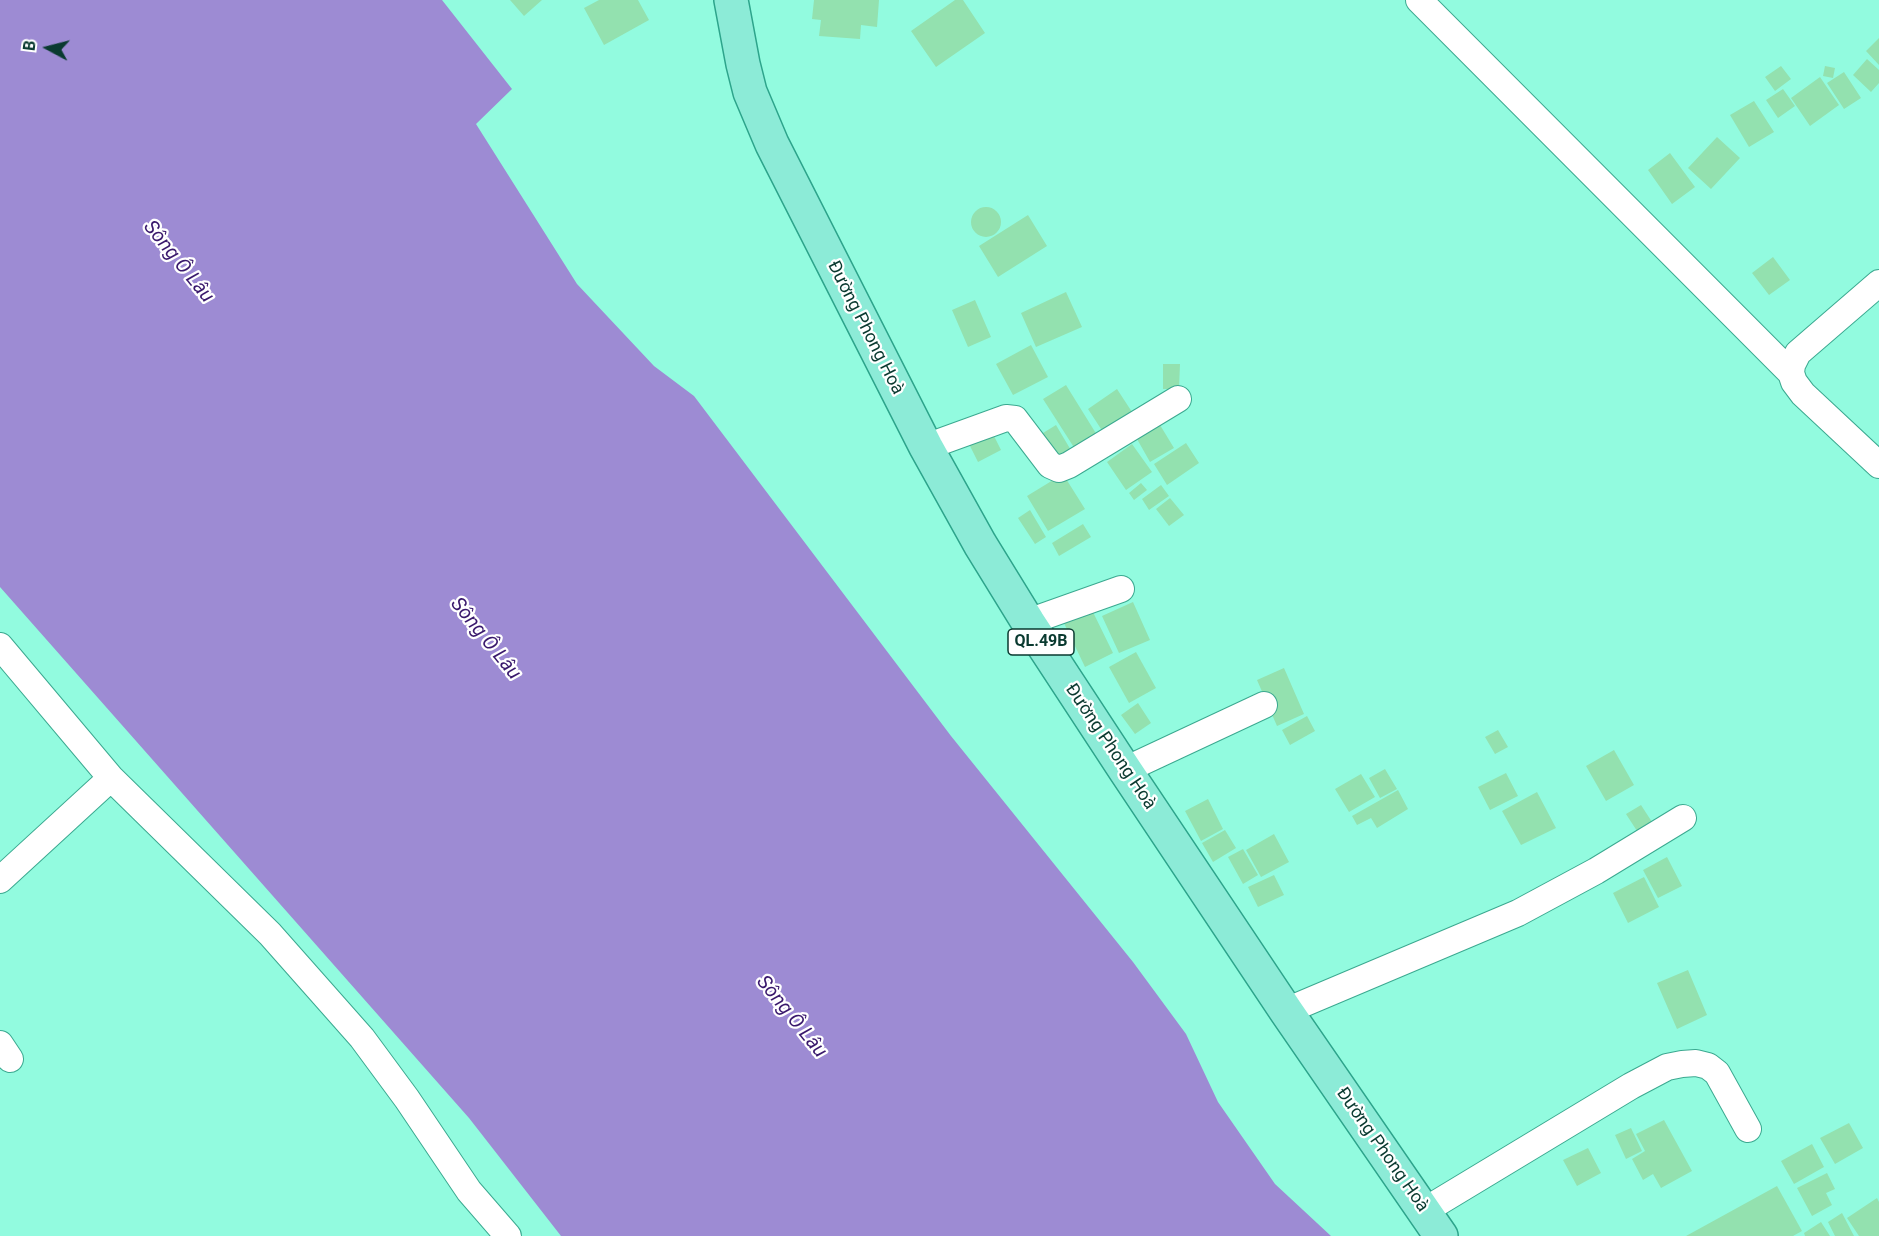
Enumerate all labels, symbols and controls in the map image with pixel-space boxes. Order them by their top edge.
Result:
north arrow [18,18,78,78]
text: B [20,40,40,52]
water label: Sông Ô Lâu [138,216,218,308]
street label: Đường Phong Hoà [822,258,908,398]
water label: Sông Ô Lâu [445,593,525,685]
road number: QL.49B [1008,629,1074,655]
street label: Đường Phong Hoà [1060,680,1160,814]
water label: Sông Ô Lâu [751,971,831,1063]
street label: Đường Phong Hoà [1331,1084,1433,1216]

